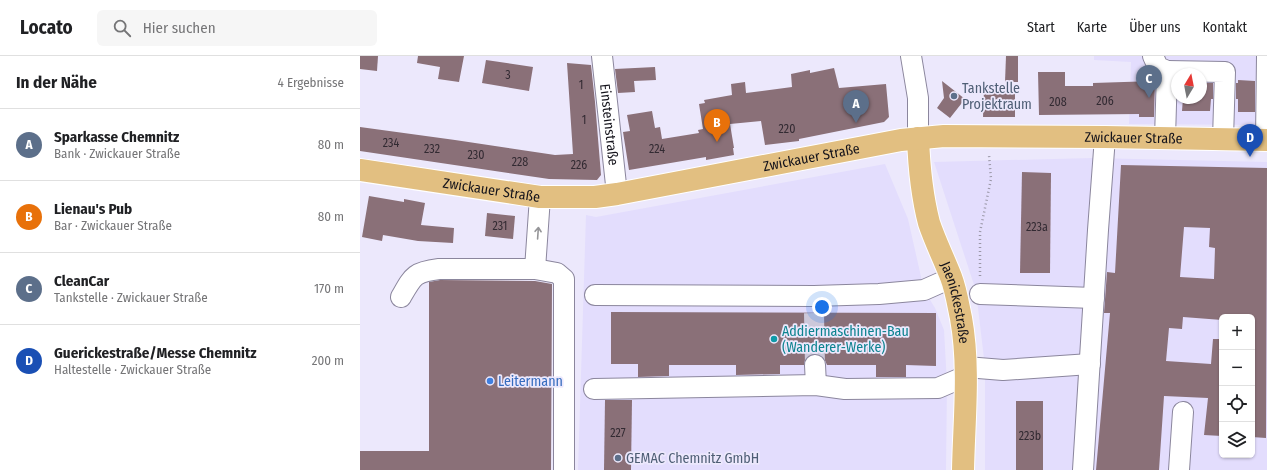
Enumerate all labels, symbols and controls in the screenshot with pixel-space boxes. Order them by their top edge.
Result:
search box [97,10,377,46]
text: Locato [20,16,73,39]
icon: search [111,17,133,39]
text: Hier suchen [143,19,216,37]
text: Start [1027,19,1055,36]
text: Karte [1077,19,1107,36]
text: Über uns [1129,19,1181,36]
text: Kontakt [1203,19,1247,36]
pin: C [1136,65,1162,98]
house number: 3 [505,68,511,82]
north arrow [1171,68,1207,104]
text: In der Nähe [16,72,97,93]
text: 4 Ergebnisse [278,75,344,90]
house number: 1 [579,78,583,92]
place label: Tankstelle Projektraum [962,80,1032,113]
street label: Einsteinstraße [596,83,622,166]
pin: A [843,90,869,123]
marker: Tankstelle Projektraum [949,91,959,101]
house number: 206 [1096,94,1114,108]
house number: 208 [1049,95,1067,109]
pin: B [704,109,730,142]
house number: 1 [582,113,586,127]
house number: 220 [779,122,795,136]
pin: D [1237,124,1263,157]
text: Sparkasse Chemnitz [54,128,179,146]
street label: Zwickauer Straße [1084,129,1183,147]
house number: 234 [383,136,399,150]
text: A [25,137,33,152]
text: 80 m [318,137,344,152]
street label: Zwickauer Straße [762,140,861,175]
house number: 232 [424,142,440,156]
house number: 224 [649,142,665,156]
text: Bank · Zwickauer Straße [54,146,180,161]
house number: 230 [468,148,484,162]
house number: 228 [512,155,528,169]
house number: 226 [571,158,587,172]
street label: Zwickauer Straße [442,175,541,206]
text: Lienau's Pub [54,200,132,218]
text: B [25,209,33,224]
text: 80 m [318,209,344,224]
text: Bar · Zwickauer Straße [54,218,172,233]
house number: 231 [492,219,508,233]
house number: 223a [1026,220,1048,234]
one-way arrow [534,227,541,240]
street label: Jaenickestraße [937,259,972,344]
text: CleanCar [54,272,109,290]
text: C [26,281,32,296]
text: 170 m [314,281,344,296]
text: Tankstelle · Zwickauer Straße [54,290,208,305]
your location [812,297,832,317]
map controls [1219,314,1255,458]
button: + [1219,314,1255,350]
place label: Addiermaschinen-Bau (Wanderer-Werke) [782,323,909,356]
marker: Addiermaschinen-Bau (Wanderer-Werke) [769,334,779,344]
text: Guerickestraße/Messe Chemnitz [54,344,257,362]
button: − [1219,350,1255,386]
text: D [25,353,33,368]
text: 200 m [312,353,344,368]
text: Haltestelle · Zwickauer Straße [54,362,211,377]
place label: Leitermann [498,373,563,390]
marker: Leitermann [485,376,495,386]
button: locate [1219,386,1255,422]
button: layers [1219,422,1255,458]
house number: 227 [610,426,626,440]
house number: 223b [1019,429,1041,443]
place label: GEMAC Chemnitz GmbH [626,450,759,467]
marker: GEMAC Chemnitz GmbH [613,453,623,463]

